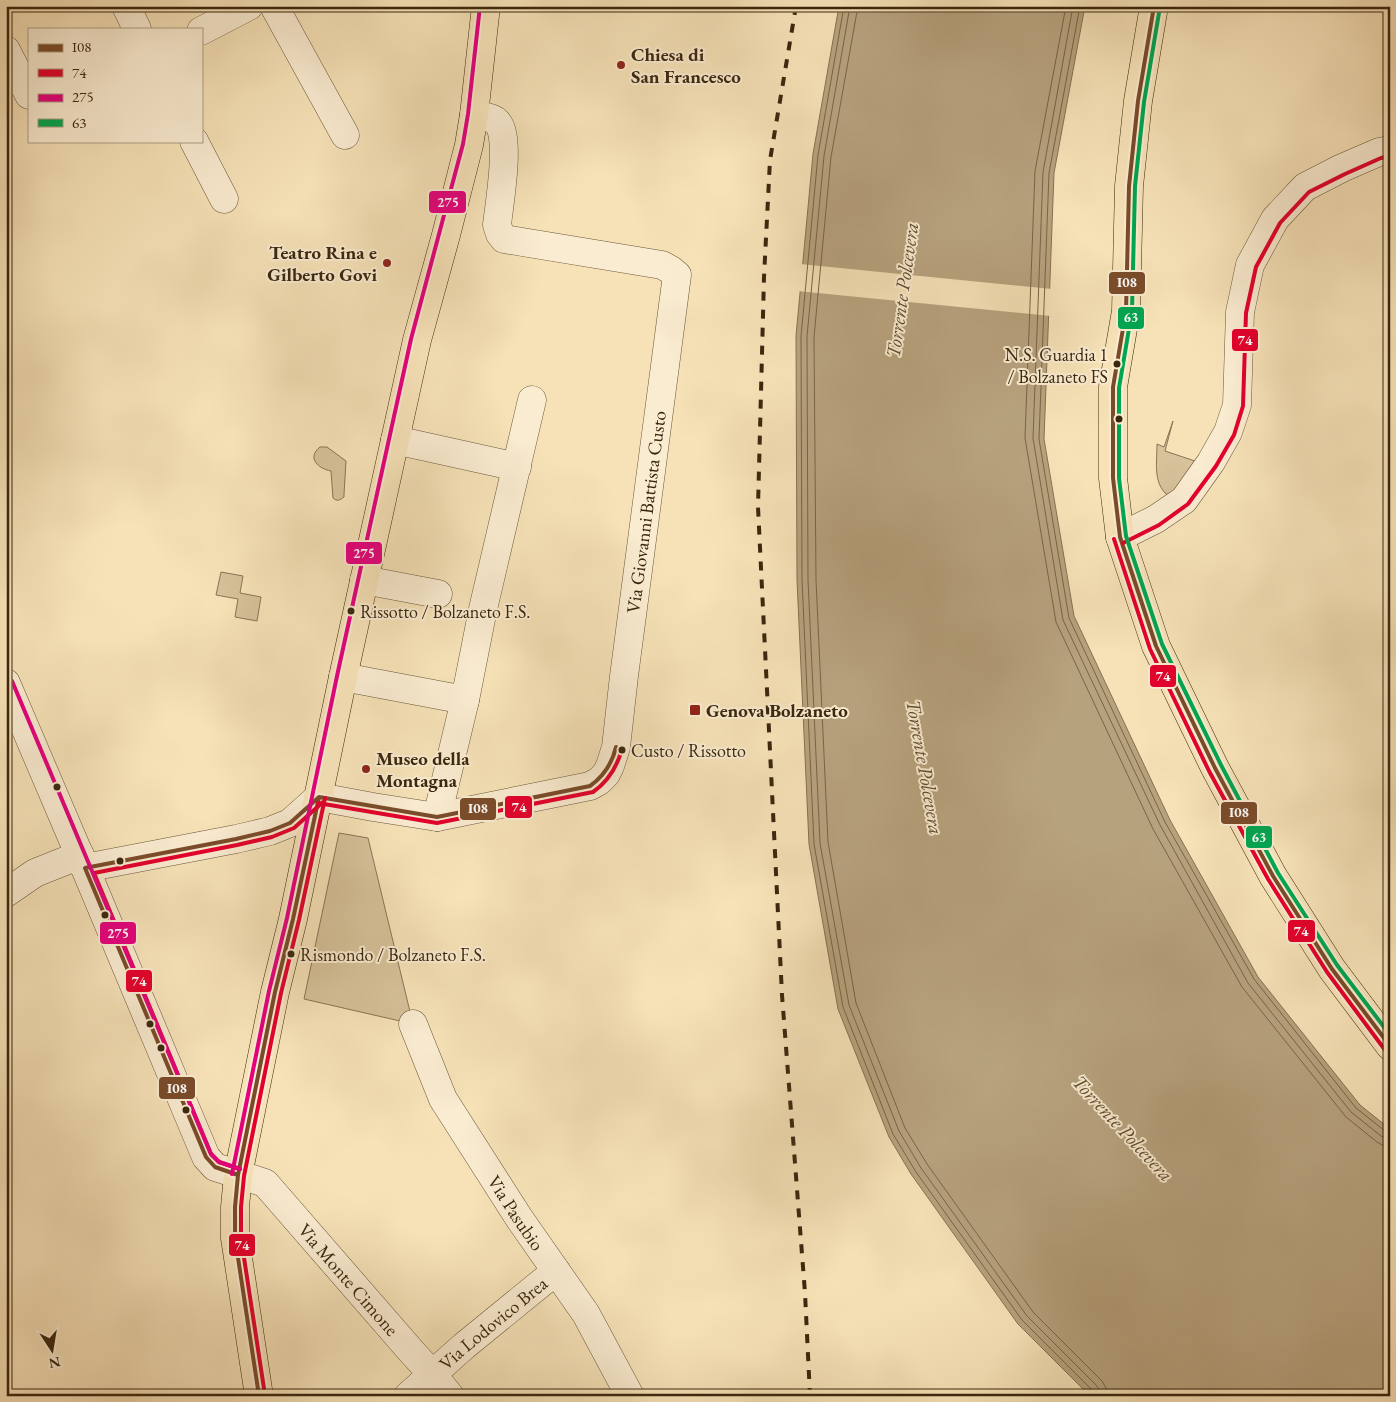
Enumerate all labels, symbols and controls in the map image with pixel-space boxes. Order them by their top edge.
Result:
legend [28,28,202,142]
text: I08 [72,37,92,56]
place label: Chiesa di San Francesco [631,42,741,89]
marker: Chiesa di San Francesco [615,59,627,71]
text: 74 [72,63,87,82]
text: 275 [72,87,94,106]
text: 63 [72,113,86,132]
line badge: 275 [428,190,467,214]
text: 275 [437,193,459,211]
water label: Torrente Polcevera [880,221,924,359]
place label: Teatro Rina e Gilberto Govi [267,240,377,287]
marker: Teatro Rina e Gilberto Govi [381,257,393,269]
line badge: I08 [1108,271,1146,295]
text: I08 [1117,273,1137,291]
line badge: 63 [1117,306,1145,330]
text: 63 [1124,308,1138,326]
line badge: 74 [1231,328,1259,352]
text: 74 [1238,331,1253,349]
place label: N.S. Guardia 1 / Bolzaneto FS [1005,343,1108,388]
marker: N.S. Guardia 1 / Bolzaneto FS [1112,359,1122,369]
street label: Via Giovanni Battista Custo [620,409,671,615]
unlabelled marker [1114,414,1124,424]
line badge: 275 [345,541,383,565]
text: 275 [353,544,375,562]
place label: Rissotto / Bolzaneto F.S. [360,600,530,623]
marker: Rissotto / Bolzaneto F.S. [346,606,356,616]
line badge: 74 [1149,664,1177,688]
text: 74 [1156,667,1171,685]
place label: Genova Bolzaneto [706,698,848,723]
water label: Torrente Polcevera [900,698,950,836]
marker: Genova Bolzaneto [688,703,702,717]
place label: Custo / Rissotto [631,739,746,762]
marker: Custo / Rissotto [617,745,627,755]
place label: Museo della Montagna [376,746,470,793]
marker: Museo della Montagna [360,763,372,775]
unlabelled marker [52,782,62,792]
line badge: 74 [504,795,533,819]
line badge: I08 [459,797,497,821]
text: 74 [512,798,527,816]
text: I08 [468,799,488,817]
line badge: I08 [1220,801,1258,825]
text: I08 [1229,803,1249,821]
line badge: 63 [1245,825,1273,849]
text: 63 [1252,828,1266,846]
unlabelled marker [115,856,125,866]
unlabelled marker [100,910,110,920]
line badge: 74 [1287,919,1316,943]
line badge: 275 [99,921,137,945]
text: 74 [1294,922,1309,940]
text: 275 [107,924,129,942]
place label: Rismondo / Bolzaneto F.S. [300,943,486,966]
marker: Rismondo / Bolzaneto F.S. [286,949,296,959]
line badge: 74 [125,969,153,993]
text: 74 [132,972,147,990]
unlabelled marker [145,1019,155,1029]
unlabelled marker [156,1043,166,1053]
water label: Torrente Polcevera [1067,1069,1179,1187]
line badge: I08 [158,1076,196,1100]
text: I08 [167,1079,187,1097]
unlabelled marker [181,1105,191,1115]
street label: Via Pasubio [482,1170,550,1255]
street label: Via Monte Cimone [293,1218,405,1341]
line badge: 74 [228,1233,256,1257]
text: 74 [235,1236,250,1254]
street label: Via Lodovico Brea [433,1270,553,1375]
north arrow [28,1324,78,1374]
text: N [47,1353,62,1373]

